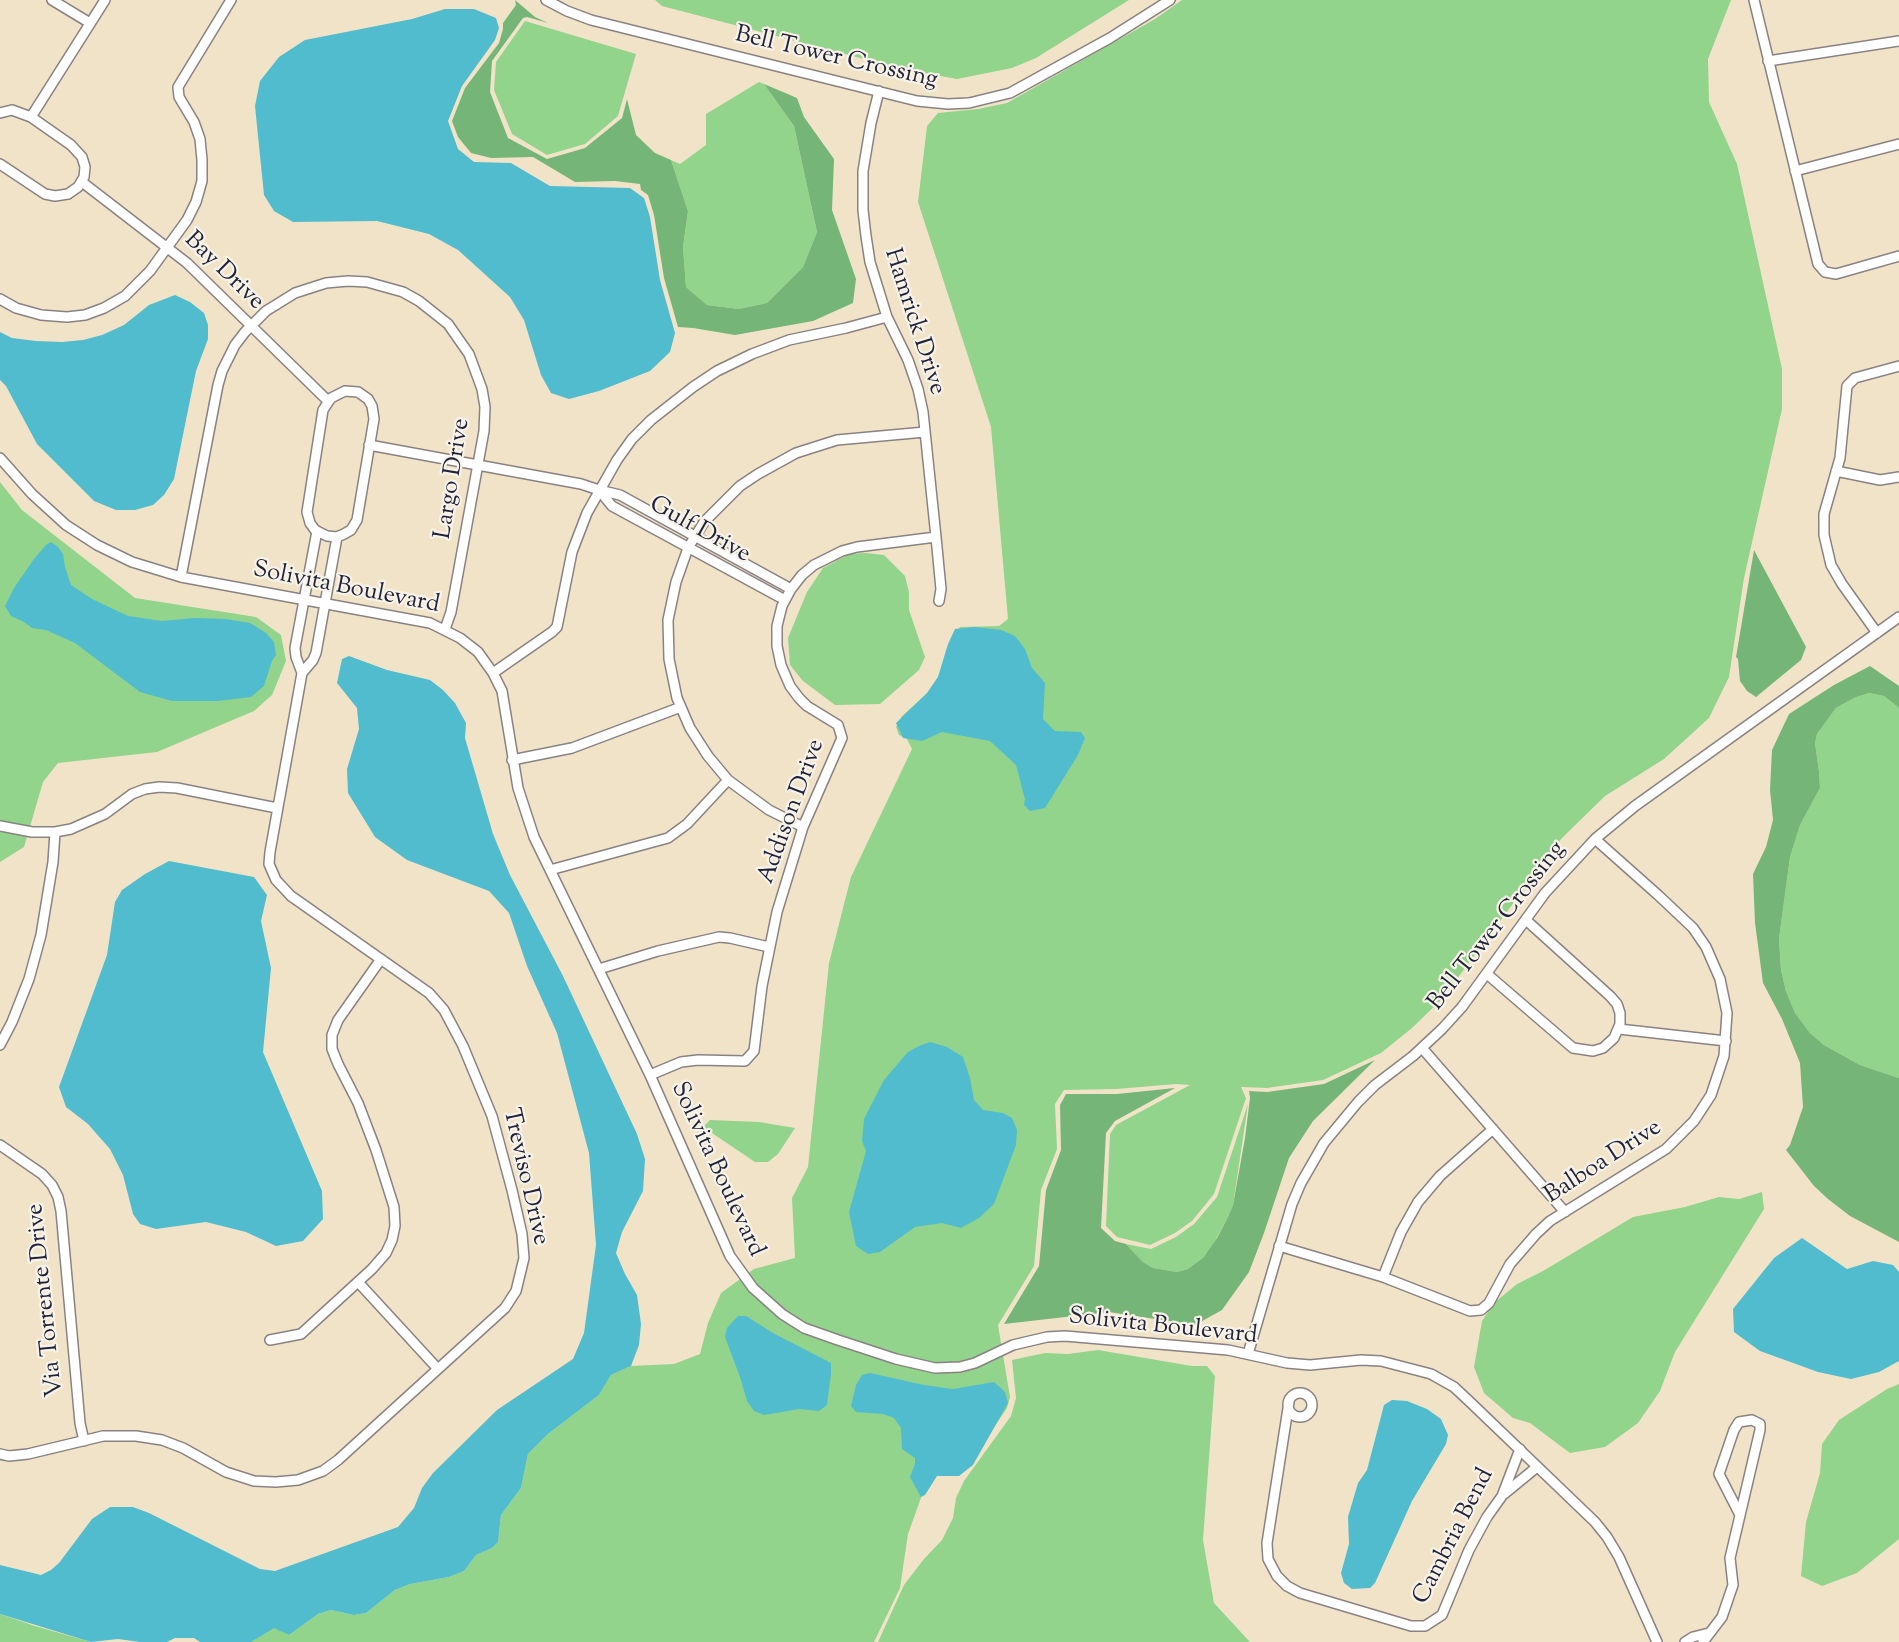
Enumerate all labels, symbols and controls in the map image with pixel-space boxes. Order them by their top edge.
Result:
street label: Bell Tower Crossing [732,22,940,96]
street label: Bay Drive [177,227,269,317]
street label: Hamrick Drive [876,245,950,399]
street label: Largo Drive [430,417,478,541]
street label: Gulf Drive [643,491,755,571]
street label: Solivita Boulevard [250,557,442,621]
street label: Addison Drive [754,736,832,888]
street label: Bell Tower Crossing [1423,837,1573,1017]
street label: Solivita Boulevard [663,1078,769,1262]
street label: Treviso Drive [494,1106,554,1248]
street label: Balboa Drive [1540,1115,1668,1211]
street label: Via Torrente Drive [23,1202,71,1398]
street label: Solivita Boulevard [1067,1304,1259,1352]
street label: Cambria Bend [1408,1464,1502,1610]

